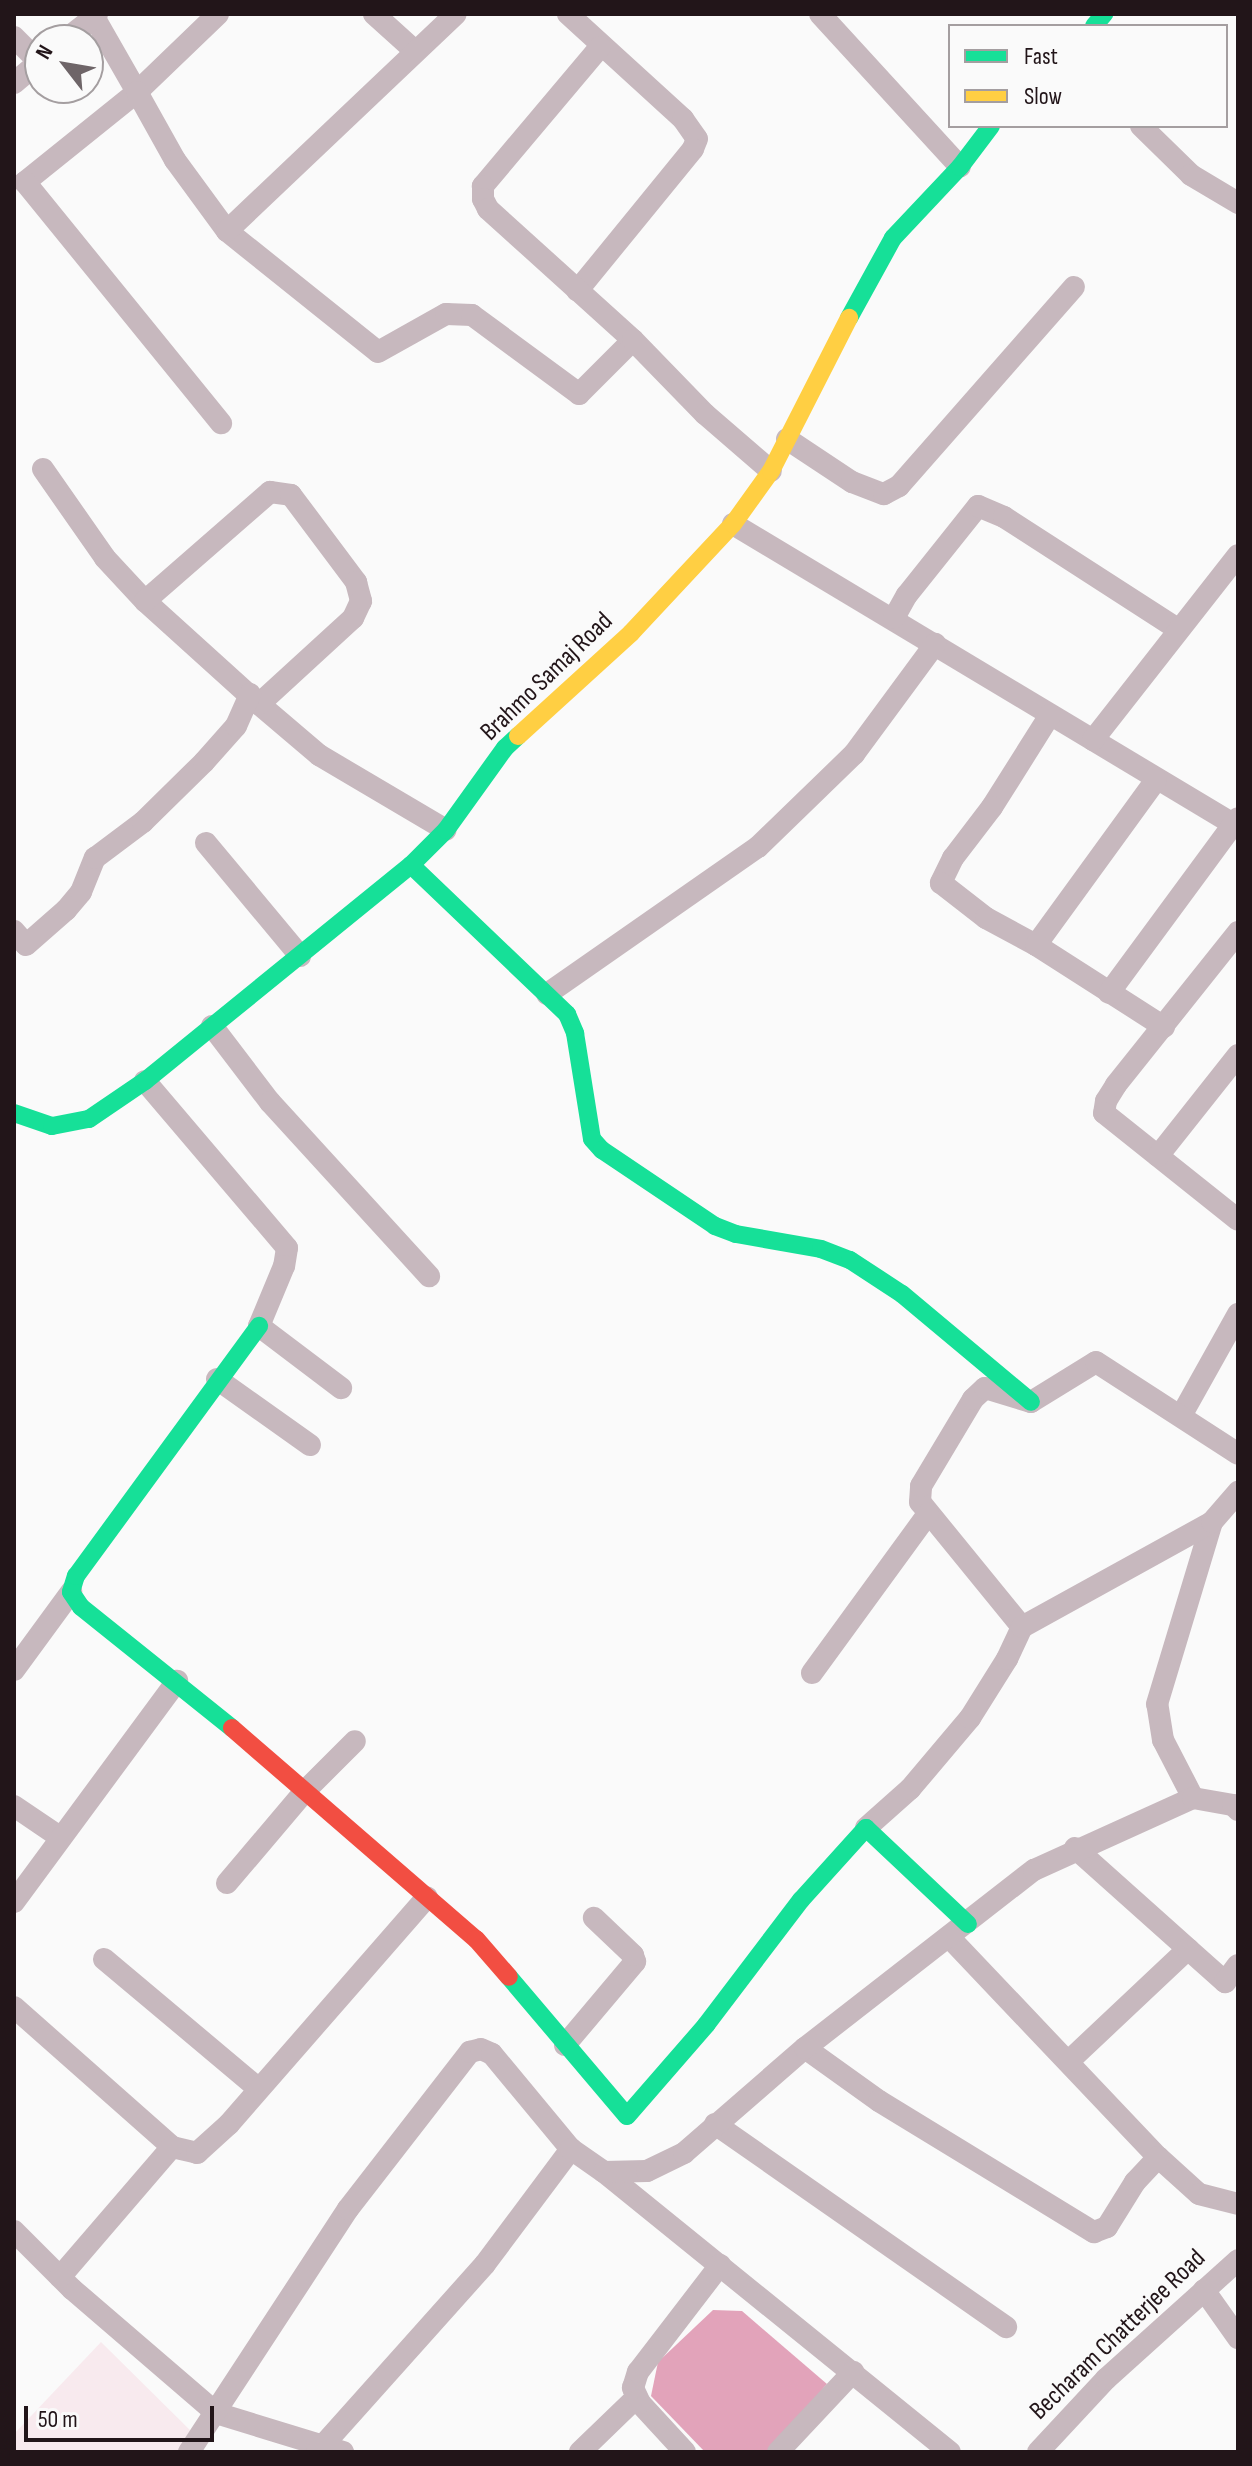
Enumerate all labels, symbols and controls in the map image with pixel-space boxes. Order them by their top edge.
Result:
north arrow [24,24,104,104]
legend [948,24,1228,128]
text: N [30,40,59,64]
text: Fast [1024,42,1058,71]
text: Slow [1024,82,1062,111]
street label: Brahmo Samaj Road [475,606,619,748]
street label: Becharam Chatterjee Road [1024,2243,1212,2427]
scale bar [28,2390,218,2440]
text: 50 m [38,2405,78,2434]

